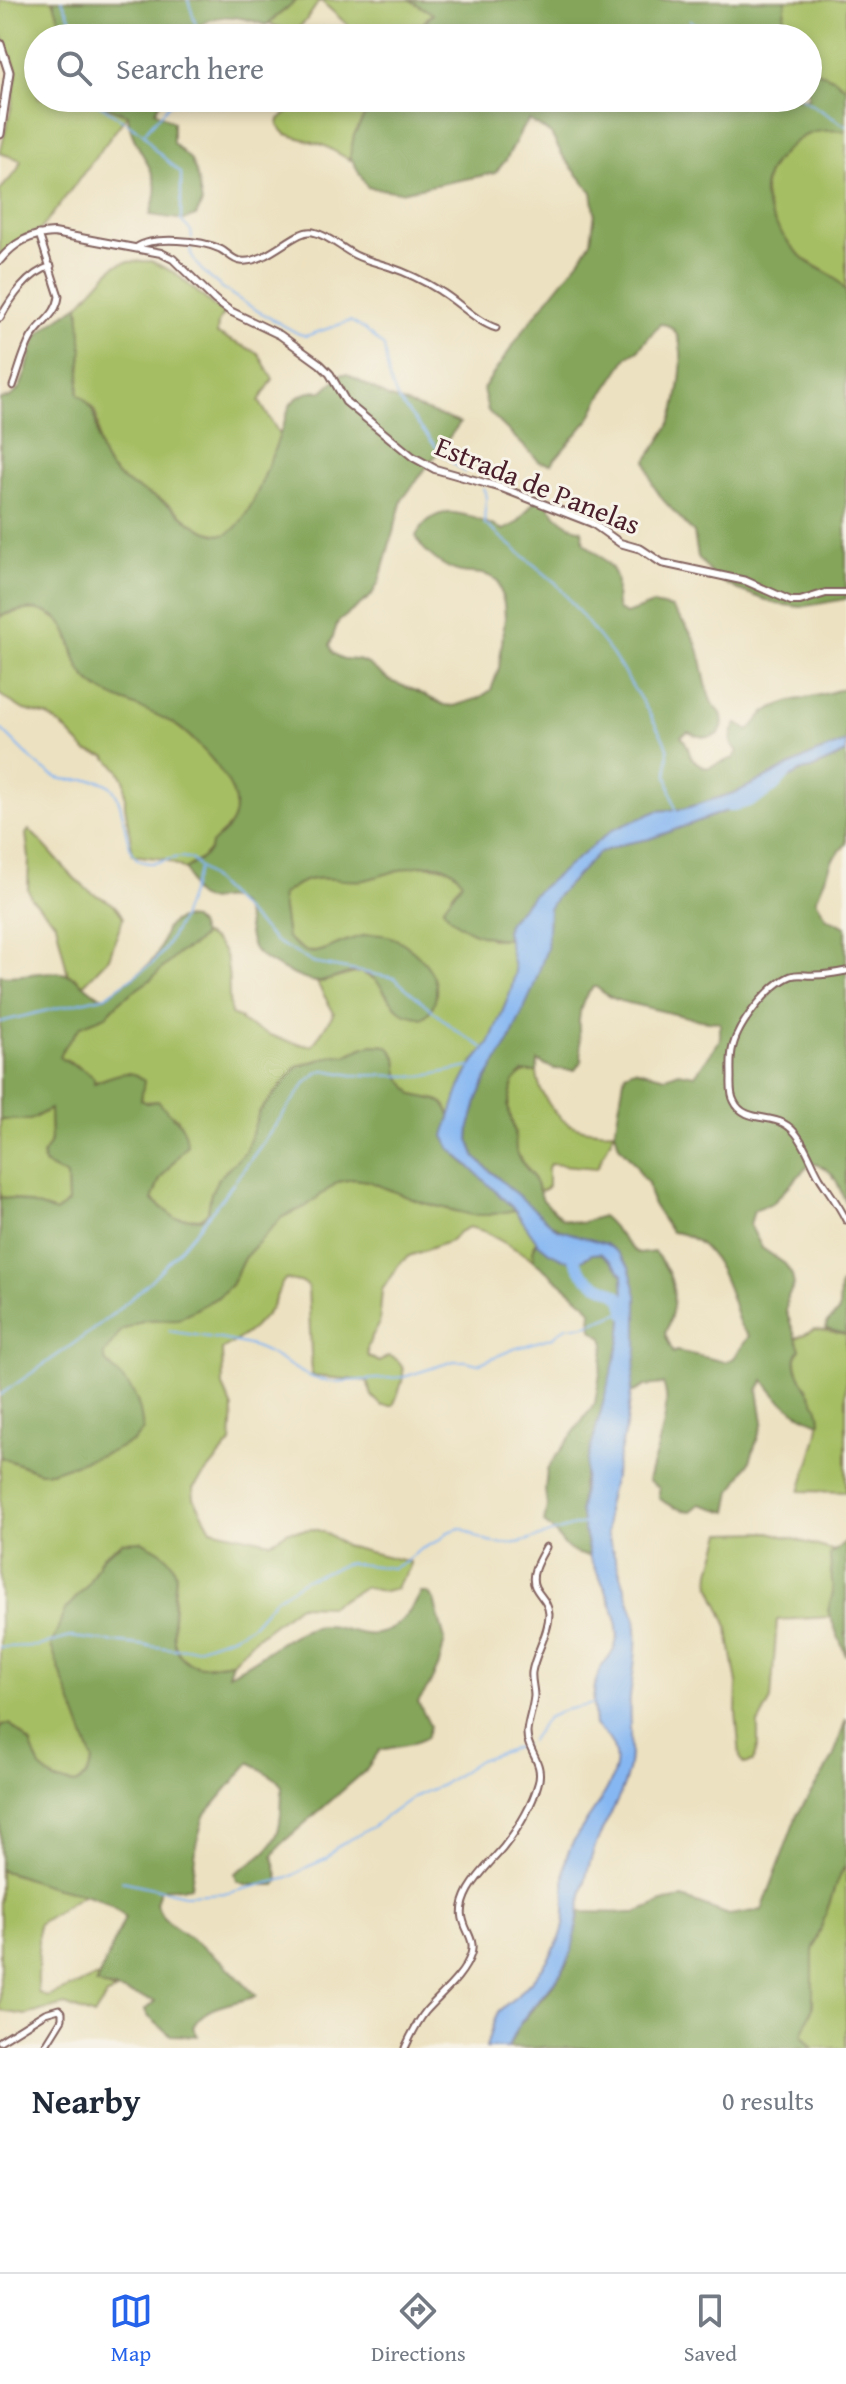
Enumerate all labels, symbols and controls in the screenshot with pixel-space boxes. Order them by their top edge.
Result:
search box [24,24,822,112]
icon: search [52,46,96,90]
text: Search here [116,46,264,90]
street label: Estrada de Panelas [430,425,647,544]
text: Nearby [32,2076,141,2125]
text: 0 results [722,2081,814,2120]
tab: Map [109,2289,153,2369]
tab: Directions [371,2289,466,2369]
tab: Saved [684,2289,737,2369]

